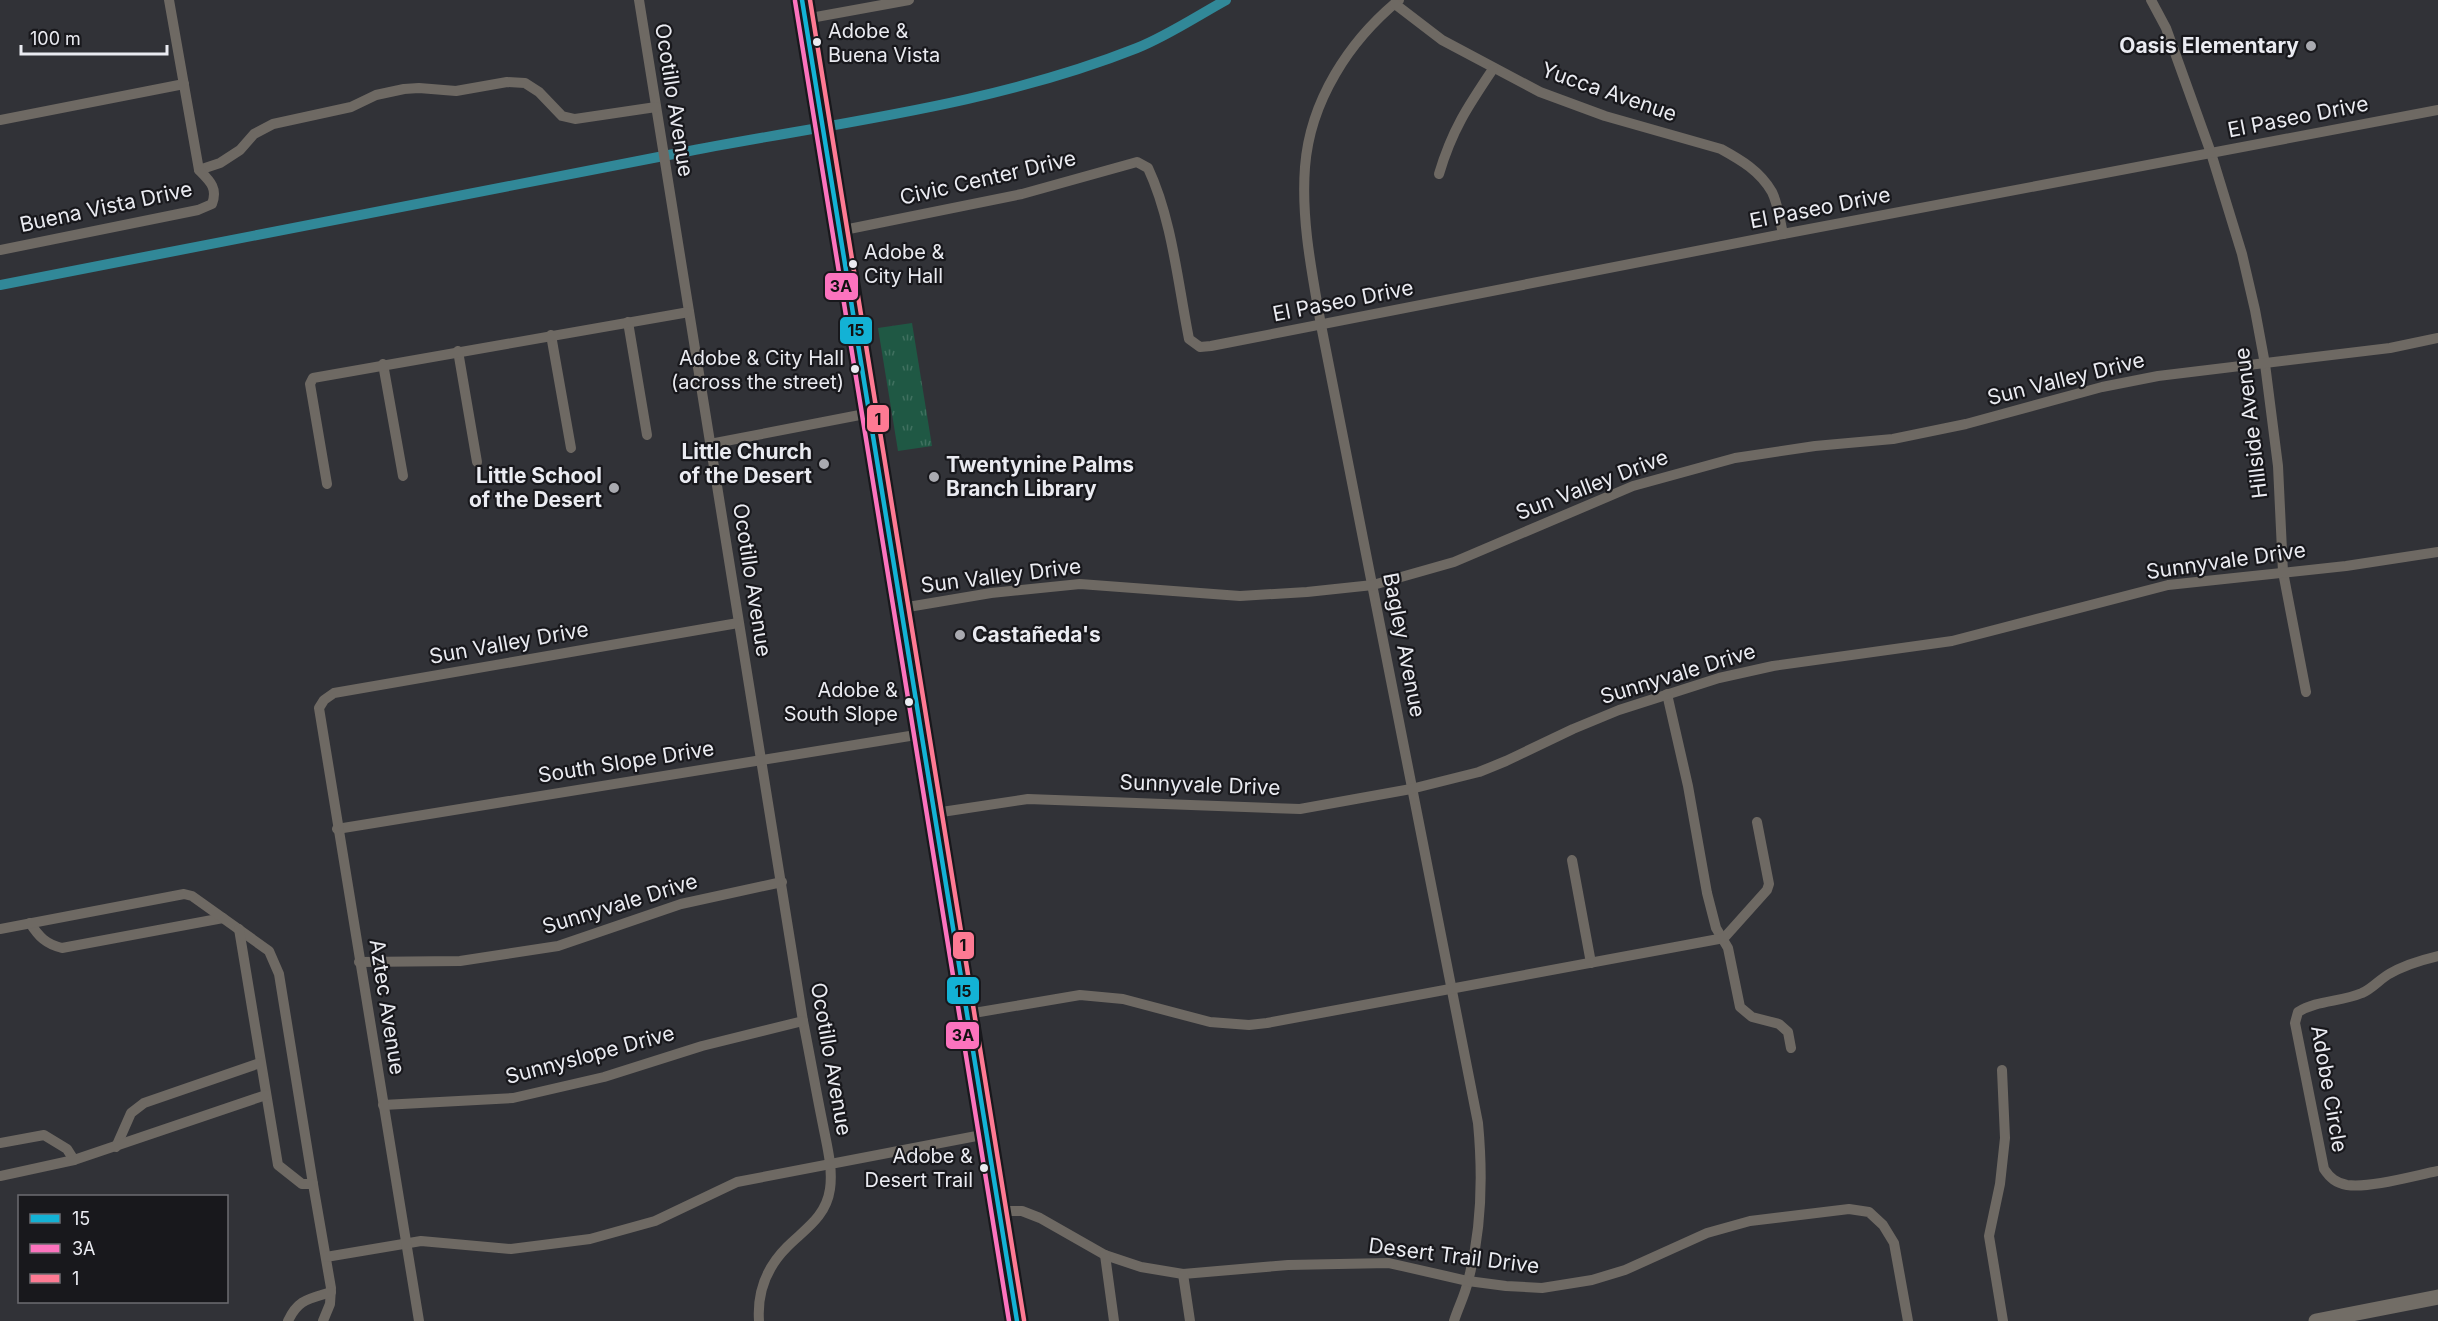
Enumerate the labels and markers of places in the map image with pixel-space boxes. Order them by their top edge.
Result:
place label: Adobe & Buena Vista [828,19,940,67]
place label: Oasis Elementary [2119,33,2299,58]
marker: Adobe & Buena Vista [811,36,823,48]
marker: Oasis Elementary [2304,39,2318,53]
place label: Adobe & City Hall [864,240,945,288]
marker: Adobe & City Hall [847,258,859,270]
place label: Adobe & City Hall (across the street) [671,346,844,394]
marker: Adobe & City Hall (across the street) [849,363,861,375]
place label: Little Church of the Desert [679,439,812,488]
place label: Twentynine Palms Branch Library [946,452,1134,501]
marker: Little Church of the Desert [817,457,831,471]
place label: Little School of the Desert [469,463,602,512]
marker: Twentynine Palms Branch Library [927,470,941,484]
marker: Little School of the Desert [607,481,621,495]
place label: Castañeda's [972,622,1101,647]
marker: Castañeda's [953,628,967,642]
place label: Adobe & South Slope [784,678,898,726]
marker: Adobe & South Slope [903,696,915,708]
place label: Adobe & Desert Trail [864,1144,973,1192]
marker: Adobe & Desert Trail [978,1162,990,1174]

